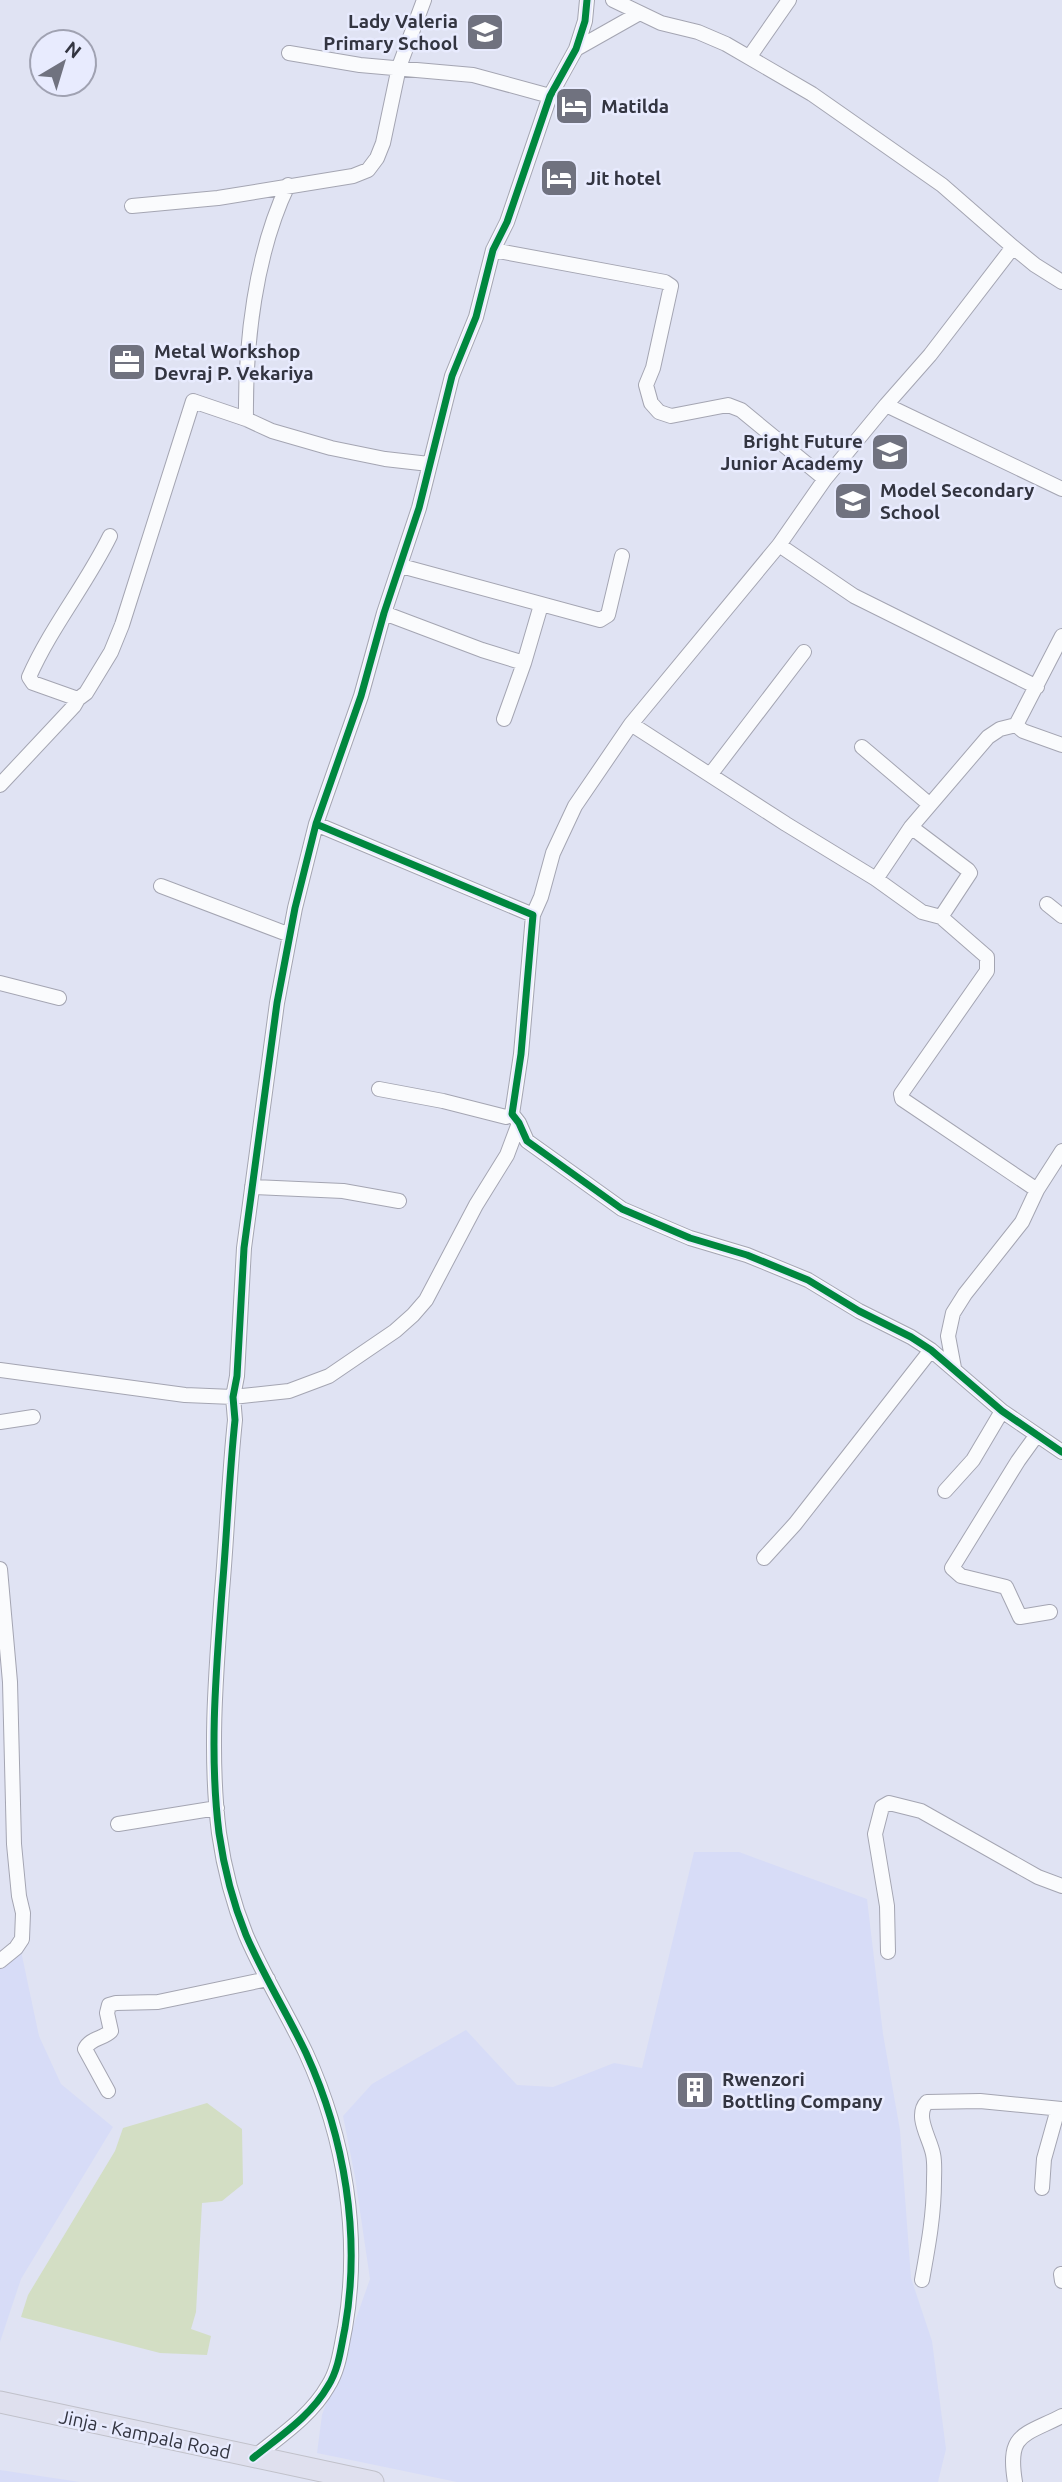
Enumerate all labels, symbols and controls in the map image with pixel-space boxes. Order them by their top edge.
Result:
place label: Lady Valeria Primary School [323,10,458,54]
school or university icon: Lady Valeria Primary School [464,11,506,53]
north arrow [28,28,98,98]
text: N [61,37,86,63]
hotel icon: Matilda [553,85,595,127]
place label: Matilda [601,95,669,117]
hotel icon: Jit hotel [538,157,580,199]
place label: Jit hotel [586,167,661,189]
place label: Metal Workshop Devraj P. Vekariya [154,340,314,384]
office icon: Metal Workshop Devraj P. Vekariya [106,341,148,383]
place label: Bright Future Junior Academy [721,430,863,474]
school or university icon: Bright Future Junior Academy [869,431,911,473]
place label: Model Secondary School [880,479,1034,523]
school or university icon: Model Secondary School [832,480,874,522]
place label: Rwenzori Bottling Company [722,2068,883,2112]
building icon: Rwenzori Bottling Company [674,2069,716,2111]
street label: Jinja - Kampala Road [57,2405,233,2463]

